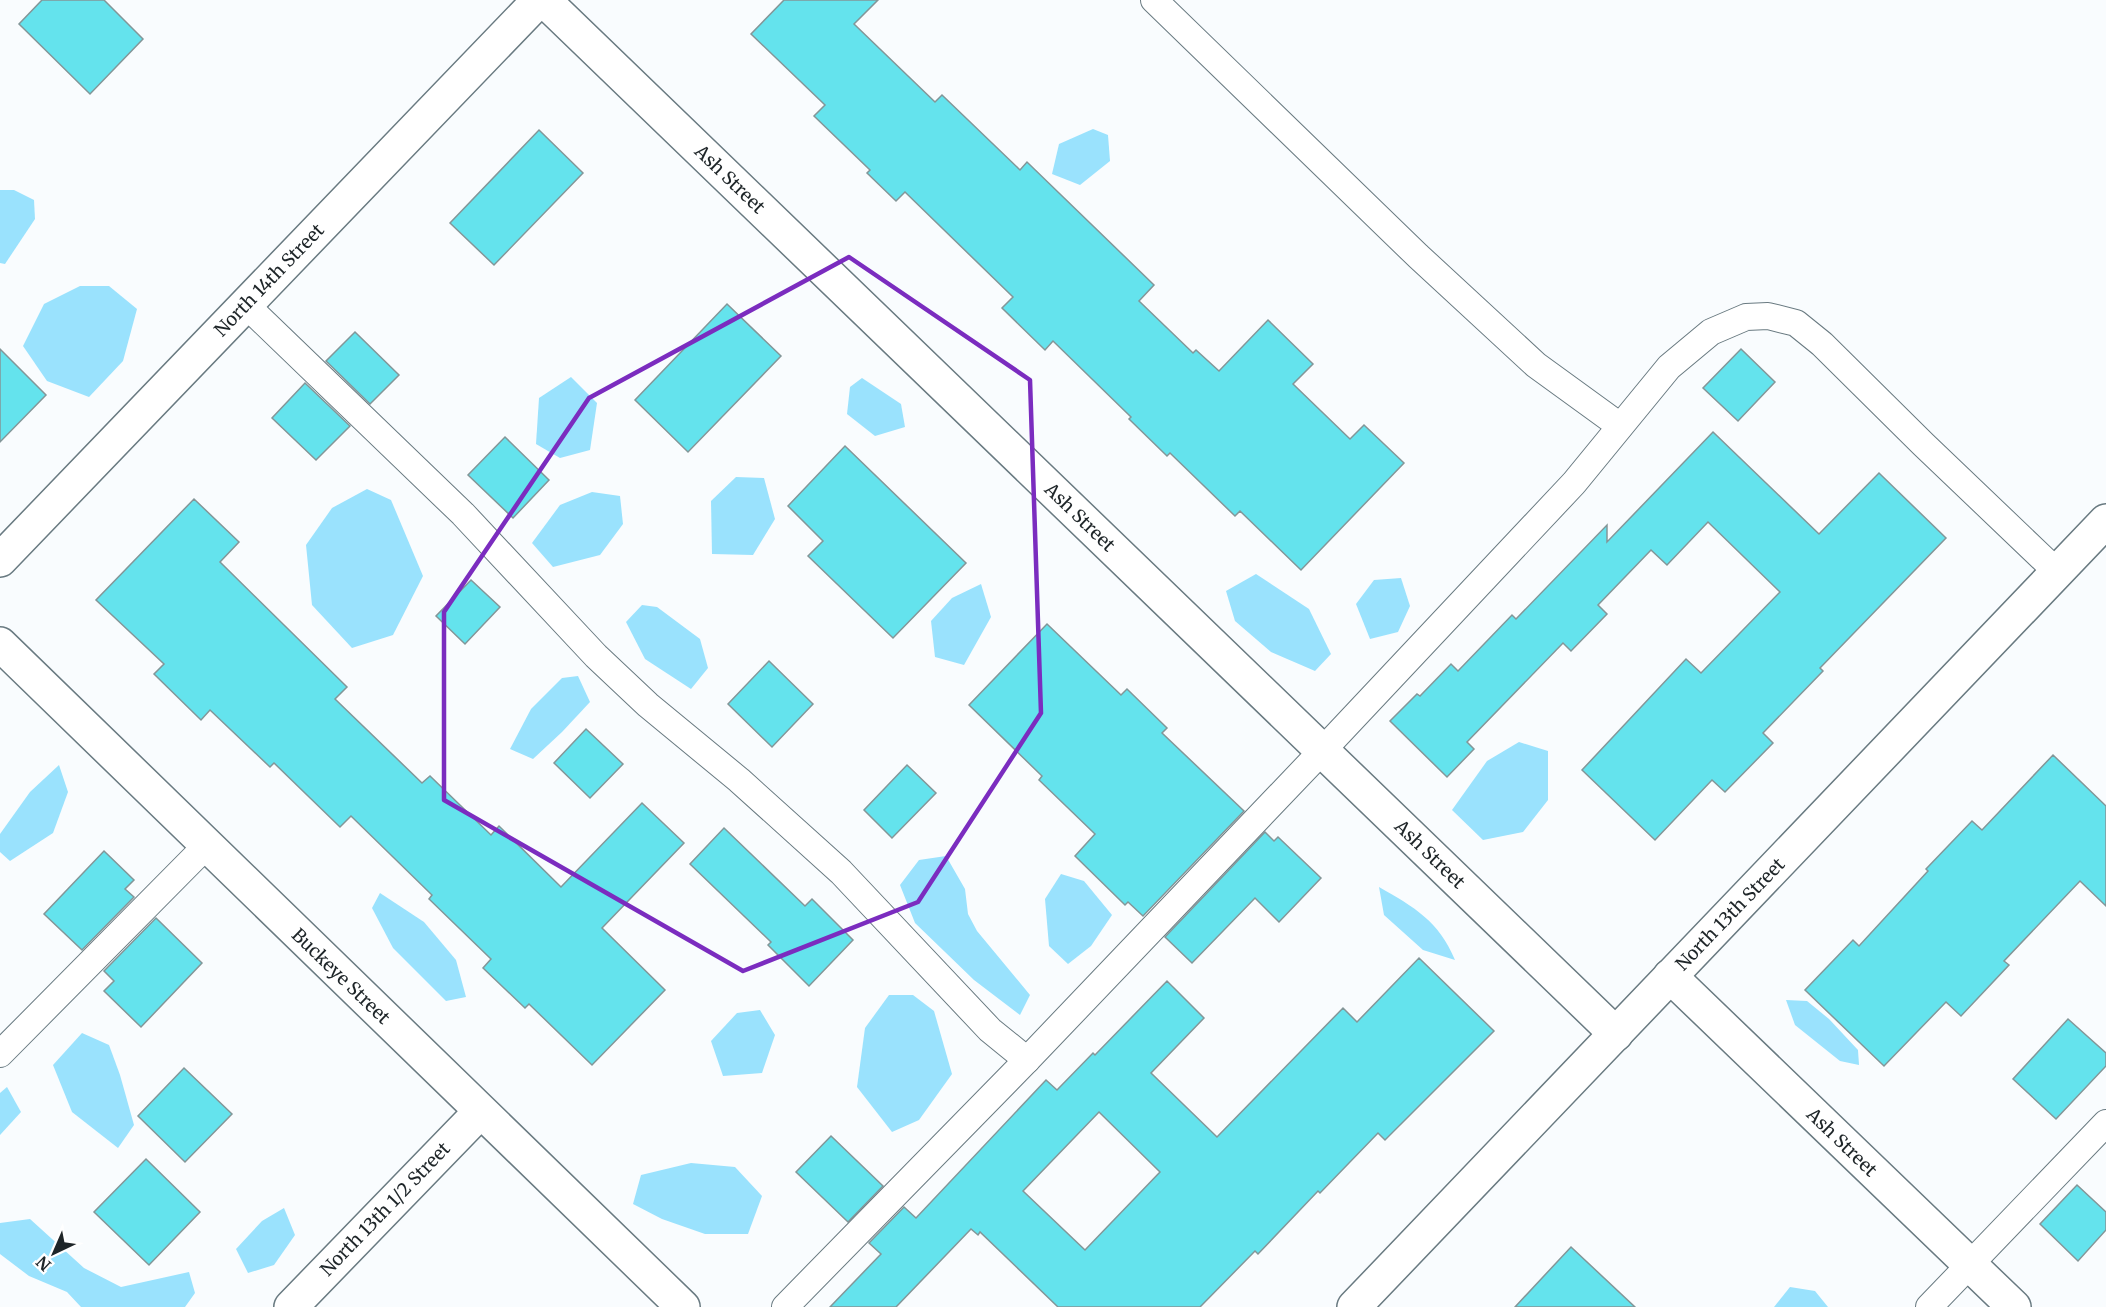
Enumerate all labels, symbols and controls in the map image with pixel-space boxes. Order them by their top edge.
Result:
street label: Ash Street [689,139,770,218]
street label: North 14th Street [209,219,329,341]
street label: Ash Street [1039,477,1120,556]
street label: Ash Street [1389,814,1470,893]
street label: North 13th Street [1670,853,1790,975]
street label: Buckeye Street [287,923,395,1029]
street label: Ash Street [1801,1102,1882,1181]
street label: North 13th 1/2 Street [315,1137,455,1281]
north arrow [24,1223,84,1283]
text: N [32,1252,55,1275]

